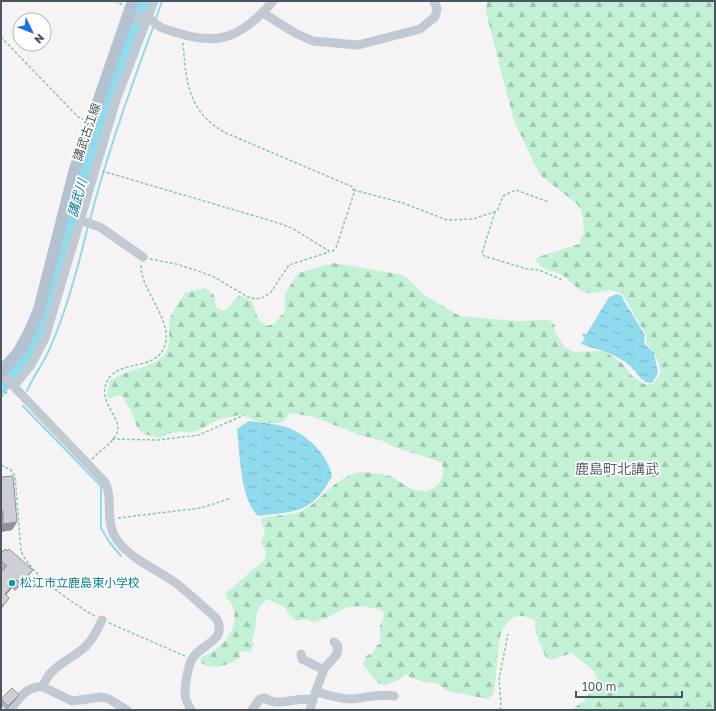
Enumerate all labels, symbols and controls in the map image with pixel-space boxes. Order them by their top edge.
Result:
north arrow [12,12,52,52]
text: N [32,32,47,47]
street label: 講武古江線 [70,101,103,163]
water label: 講武川 [64,175,91,219]
district label: 鹿島町北講武 [575,460,659,477]
place label: 松江市立鹿島東小学校 [20,575,140,590]
marker: 松江市立鹿島東小学校 [7,578,17,588]
scale bar [576,673,682,699]
text: 100 m [582,679,616,694]

